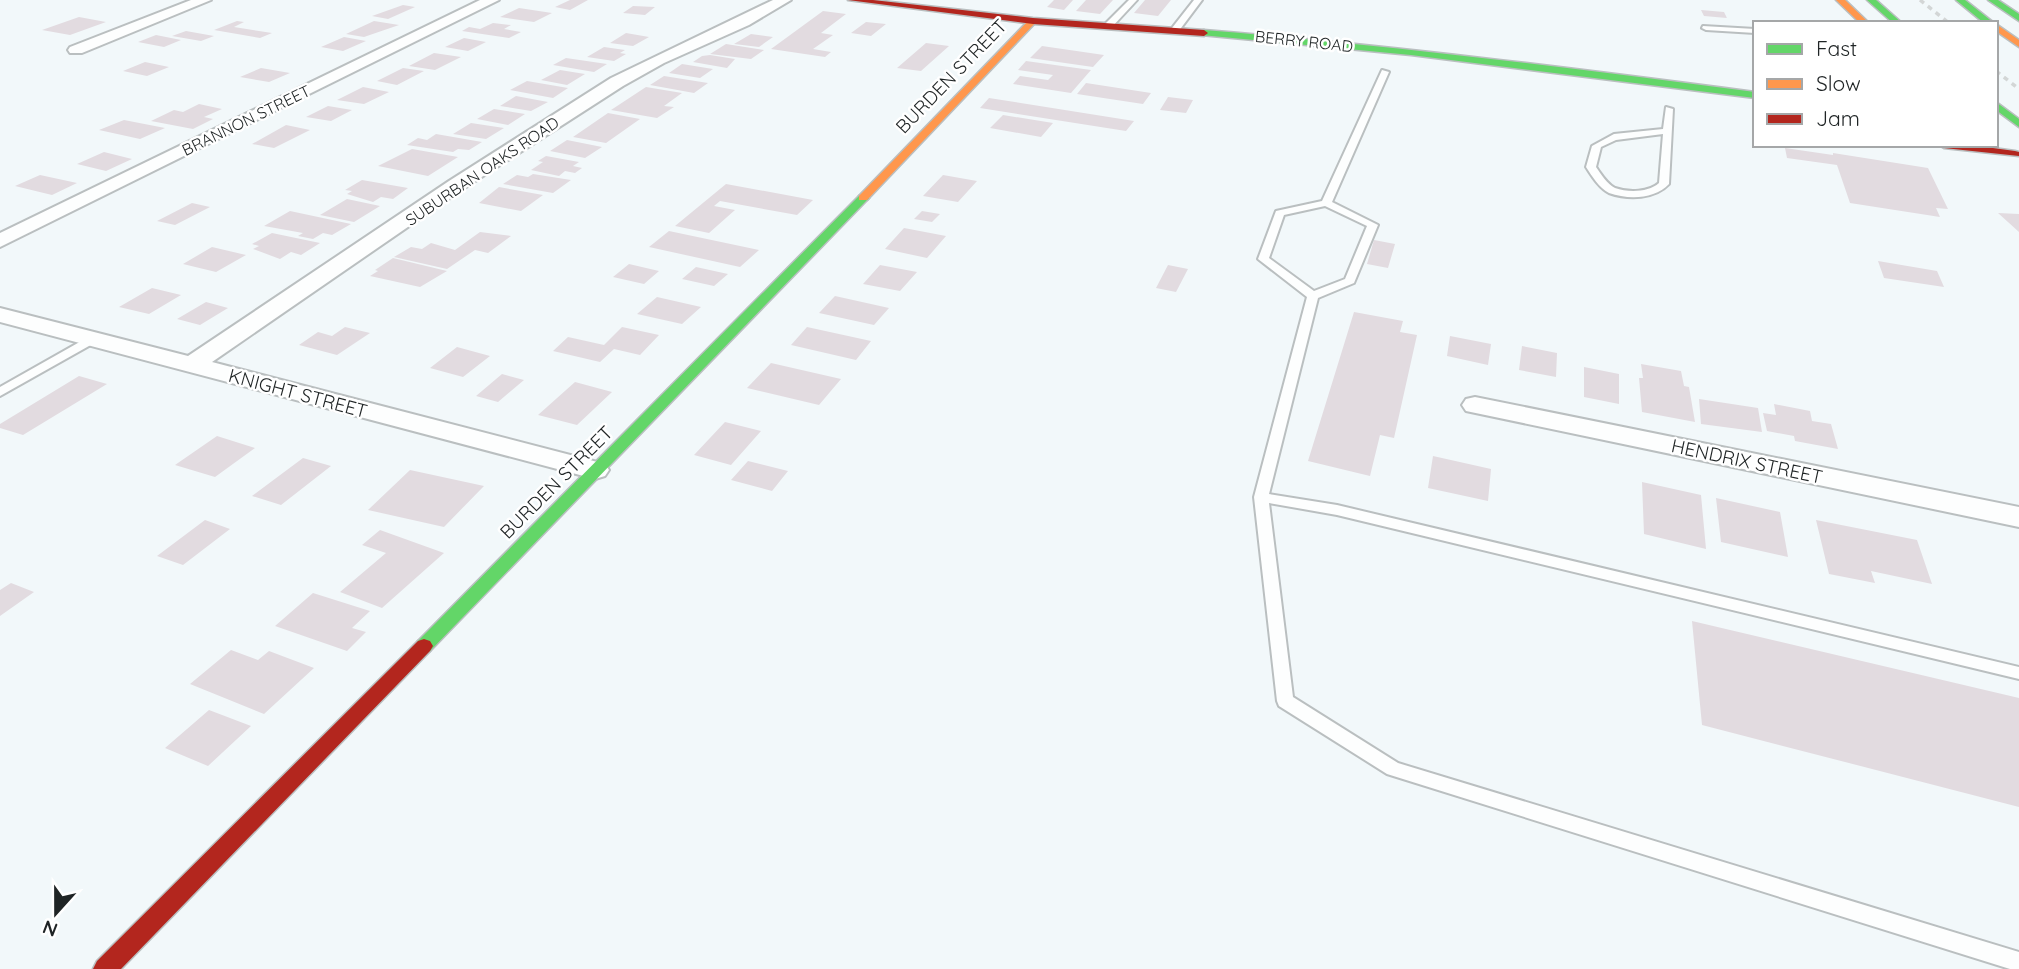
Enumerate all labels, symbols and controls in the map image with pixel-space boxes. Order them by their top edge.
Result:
street label: BURDEN STREET [890,14,1012,138]
legend [1753,21,1998,147]
street label: BERRY ROAD [1254,26,1354,56]
text: Fast [1816,35,1857,61]
text: Slow [1816,70,1861,96]
street label: BRANNON STREET [179,80,314,160]
text: Jam [1816,105,1860,131]
street label: SUBURBAN OAKS ROAD [401,112,563,230]
street label: KNIGHT STREET [226,363,370,423]
street label: BURDEN STREET [494,420,618,544]
street label: HENDRIX STREET [1669,433,1825,489]
north arrow [21,878,91,948]
text: N [39,915,61,943]

